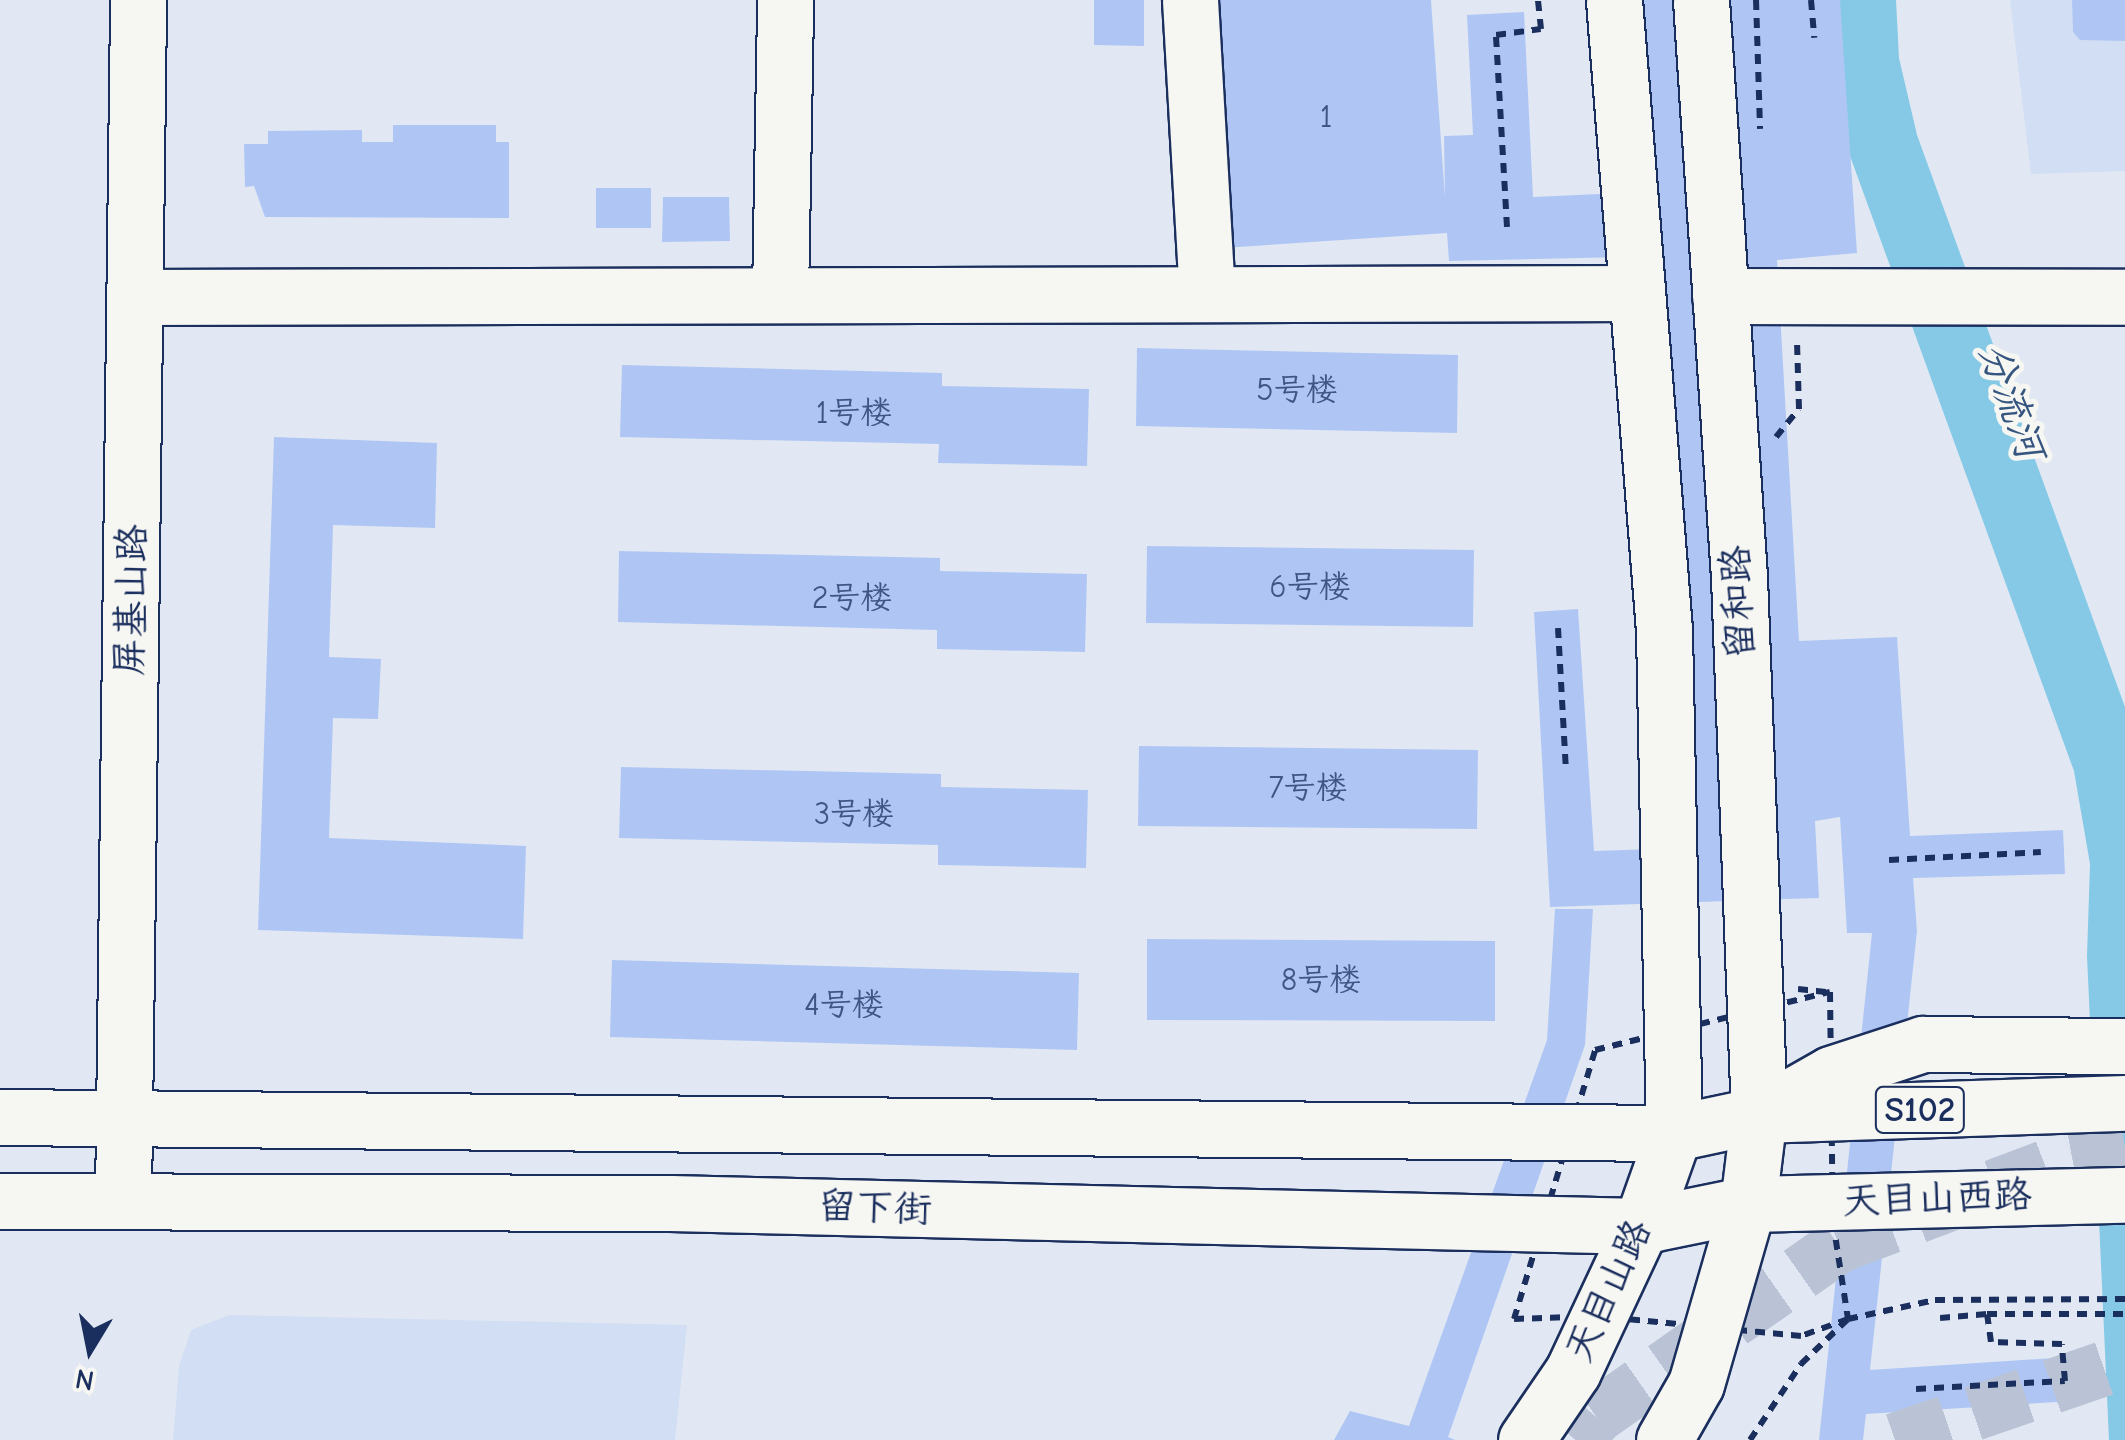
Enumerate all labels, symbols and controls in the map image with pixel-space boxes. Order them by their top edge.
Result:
house number: 1 [1320,98,1332,136]
water label: 分流河 [1969,336,2055,466]
house number: 5号楼 [1256,371,1338,409]
house number: 1号楼 [816,394,892,432]
street label: 屏基山路 [108,524,156,676]
street label: 留和路 [1713,544,1765,660]
house number: 6号楼 [1269,568,1351,606]
house number: 2号楼 [812,579,892,617]
house number: 7号楼 [1268,769,1348,807]
house number: 3号楼 [814,795,894,833]
house number: 8号楼 [1281,961,1361,999]
house number: 4号楼 [804,986,884,1024]
road number: S102 [1872,1080,1968,1140]
street label: 天目山西路 [1841,1173,2033,1225]
street label: 留下街 [817,1184,933,1234]
street label: 天目山路 [1556,1212,1662,1370]
north arrow [40,1300,140,1400]
text: N [73,1362,97,1397]

